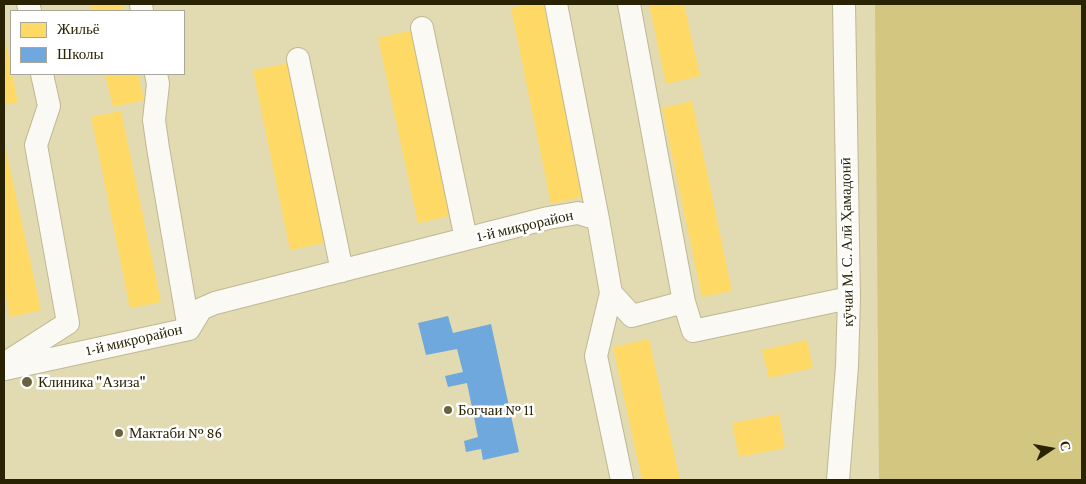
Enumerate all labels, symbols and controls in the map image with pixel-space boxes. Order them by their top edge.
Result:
legend [10,10,185,75]
text: Жильё [57,21,99,37]
text: Школы [57,46,104,62]
street label: кӯчаи М. С. Алӣ Ҳамадонӣ [837,157,857,327]
street label: 1-й микрорайон [475,206,575,246]
street label: 1-й микрорайон [84,320,184,360]
place label: Клиника "Азиза" [38,373,146,391]
marker: Клиника "Азиза" [20,375,34,389]
place label: Богчаи № 11 [458,401,534,419]
marker: Богчаи № 11 [442,404,454,416]
place label: Мактаби № 86 [129,424,222,442]
north arrow [1026,424,1076,474]
marker: Мактаби № 86 [113,427,125,439]
text: С [1057,439,1075,452]

